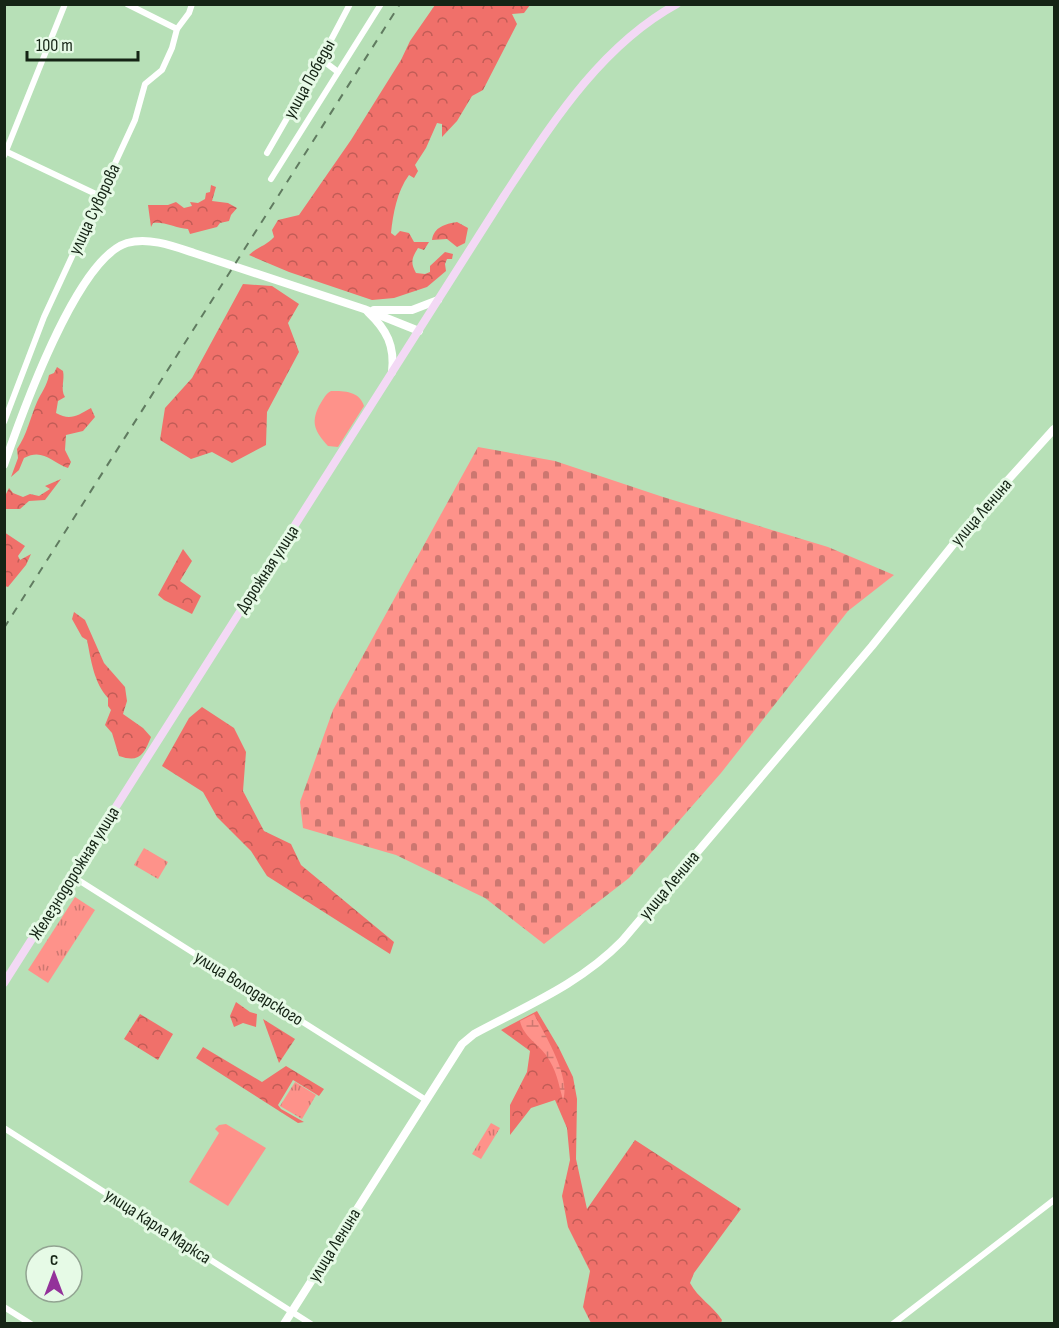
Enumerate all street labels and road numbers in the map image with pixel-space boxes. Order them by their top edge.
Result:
street label: улица Победы [279,36,340,122]
street label: улица Суворова [64,160,125,258]
street label: улица Ленина [946,474,1016,550]
street label: Дорожная улица [231,521,304,617]
street label: Железнодорожная улица [25,803,124,944]
street label: улица Ленина [635,847,704,924]
street label: улица Володарского [190,947,307,1030]
street label: улица Карла Маркса [101,1184,215,1269]
street label: улица Ленина [304,1205,365,1286]

